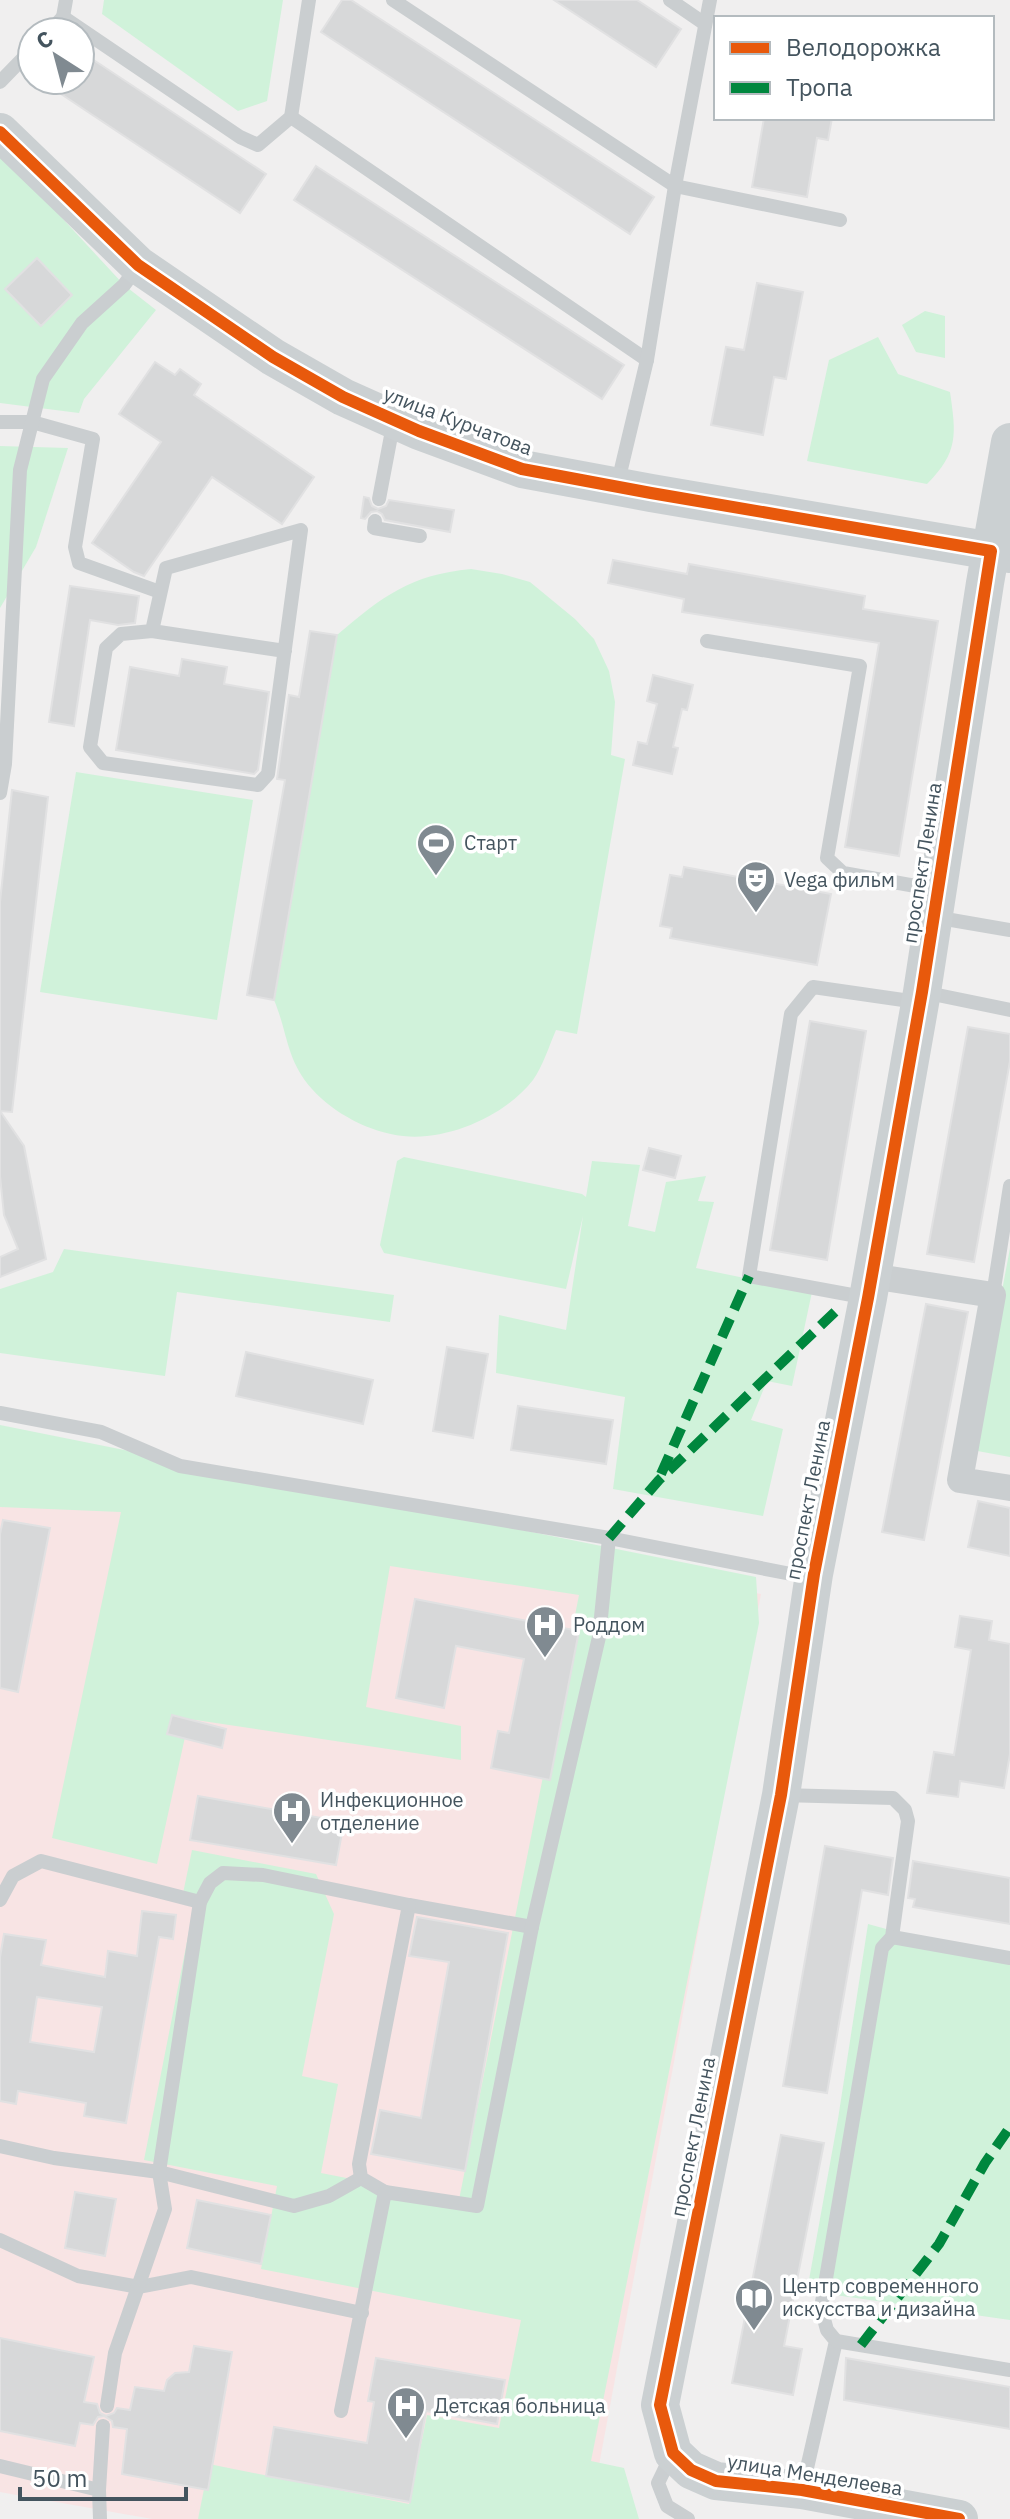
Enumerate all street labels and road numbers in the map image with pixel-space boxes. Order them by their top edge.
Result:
street label: улица Курчатова [380,380,537,461]
street label: проспект Ленина [895,780,948,945]
street label: проспект Ленина [779,1417,836,1582]
street label: проспект Ленина [664,2054,721,2219]
street label: улица Менделеева [726,2447,905,2502]

